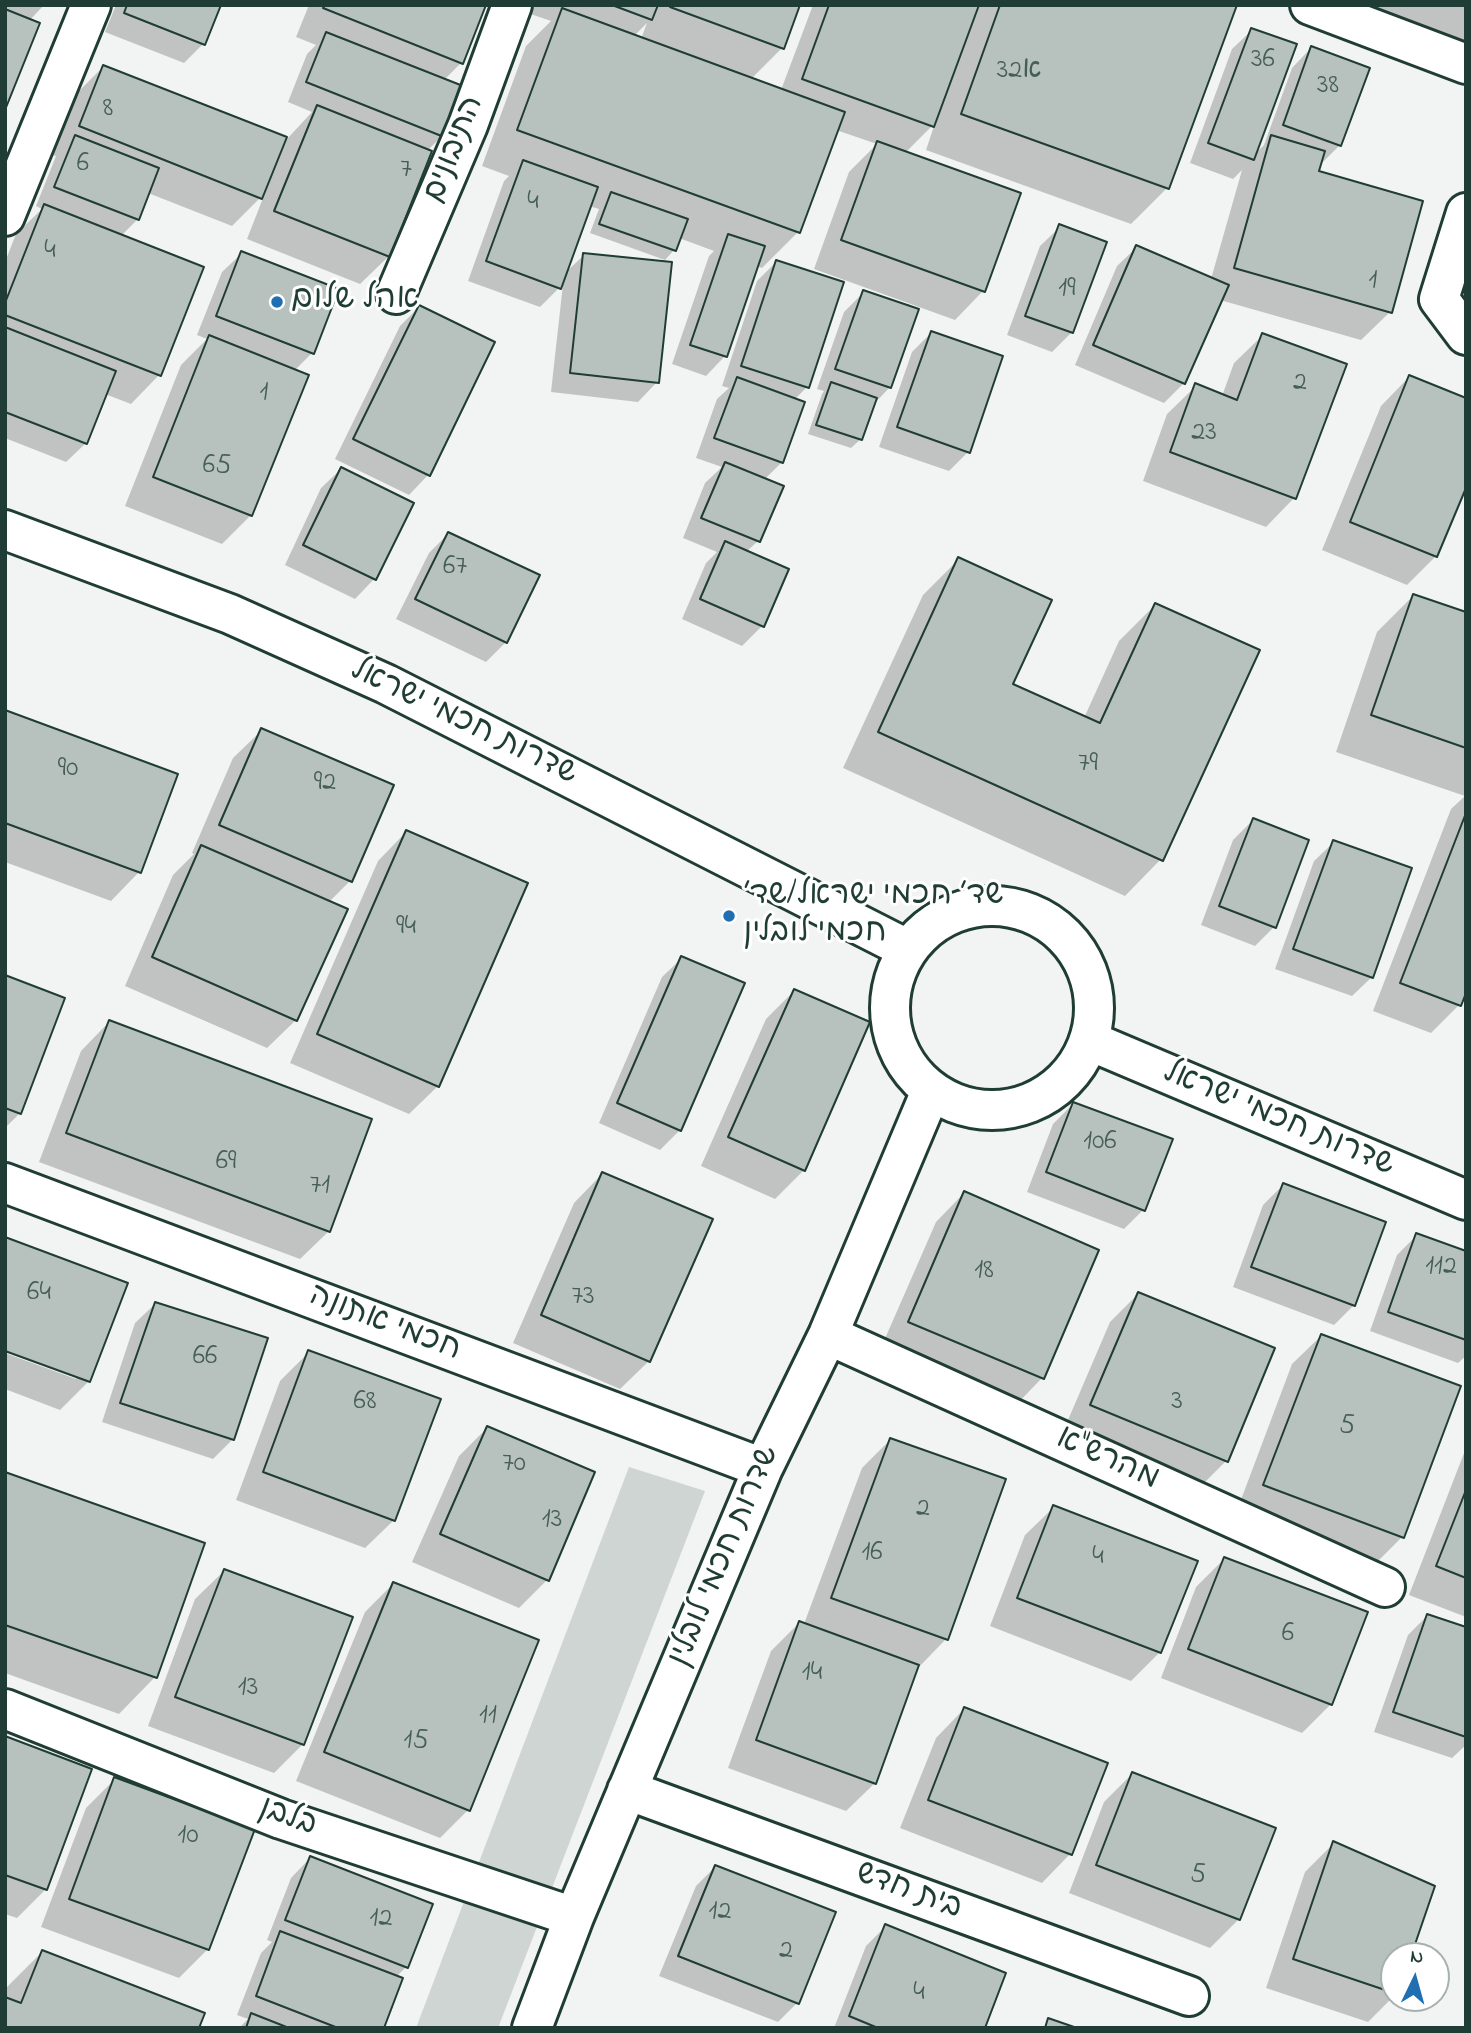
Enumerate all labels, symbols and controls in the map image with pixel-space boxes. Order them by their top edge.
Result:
house number: 36 [1251,44,1275,78]
house number: 32א [997,55,1041,89]
house number: 38 [1317,70,1339,104]
street label: התיבונים [417,91,495,209]
house number: 8 [103,93,113,127]
house number: 6 [77,148,89,182]
house number: 7 [400,154,412,188]
house number: 4 [527,186,539,220]
house number: 4 [44,235,56,269]
house number: 1 [1369,265,1377,299]
house number: 19 [1058,273,1076,307]
place label: אהל שלום [291,283,418,321]
marker: אהל שלום [269,294,285,310]
house number: 2 [1293,367,1307,401]
house number: 1 [260,377,268,411]
house number: 23 [1191,417,1217,451]
house number: 65 [203,450,231,484]
house number: 67 [443,551,467,585]
street label: שדרות חכמי ישראל [343,653,583,795]
house number: 79 [1078,748,1098,782]
house number: 90 [58,753,78,787]
house number: 92 [314,767,336,801]
place label: שד׳ חכמי ישראל/שד׳ חכמי לובלין [743,879,1003,954]
marker: שד׳ חכמי ישראל/שד׳ חכמי לובלין [721,908,737,924]
house number: 94 [396,911,416,945]
street label: שדרות חכמי ישראל [1157,1055,1399,1187]
house number: 106 [1083,1126,1117,1160]
house number: 69 [216,1146,236,1180]
house number: 71 [310,1170,330,1204]
house number: 112 [1425,1251,1457,1285]
house number: 18 [974,1255,994,1289]
house number: 64 [27,1277,51,1311]
street label: חכמי אתונה [303,1278,465,1372]
house number: 73 [571,1281,595,1315]
house number: 66 [193,1341,217,1375]
house number: 68 [354,1386,376,1420]
house number: 3 [1171,1386,1183,1420]
house number: 5 [1339,1410,1355,1444]
street label: מהרש"א [1049,1421,1165,1501]
street label: שדרות חכמי לובלין [662,1441,790,1673]
house number: 70 [502,1448,526,1482]
house number: 2 [916,1493,930,1527]
house number: 13 [542,1504,562,1538]
house number: 16 [861,1537,883,1571]
house number: 4 [1092,1541,1104,1575]
house number: 6 [1282,1618,1294,1652]
house number: 14 [802,1657,822,1691]
house number: 13 [238,1672,258,1706]
house number: 11 [479,1700,497,1734]
house number: 15 [404,1725,428,1759]
street label: בלבן [253,1791,321,1847]
house number: 10 [178,1820,198,1854]
street label: בית חדש [850,1856,966,1930]
house number: 5 [1190,1859,1206,1893]
house number: 12 [709,1896,731,1930]
house number: 12 [370,1903,392,1937]
house number: 2 [779,1935,793,1969]
north arrow [1380,1942,1450,2012]
text: N [1409,1944,1424,1972]
house number: 4 [913,1977,925,2011]

